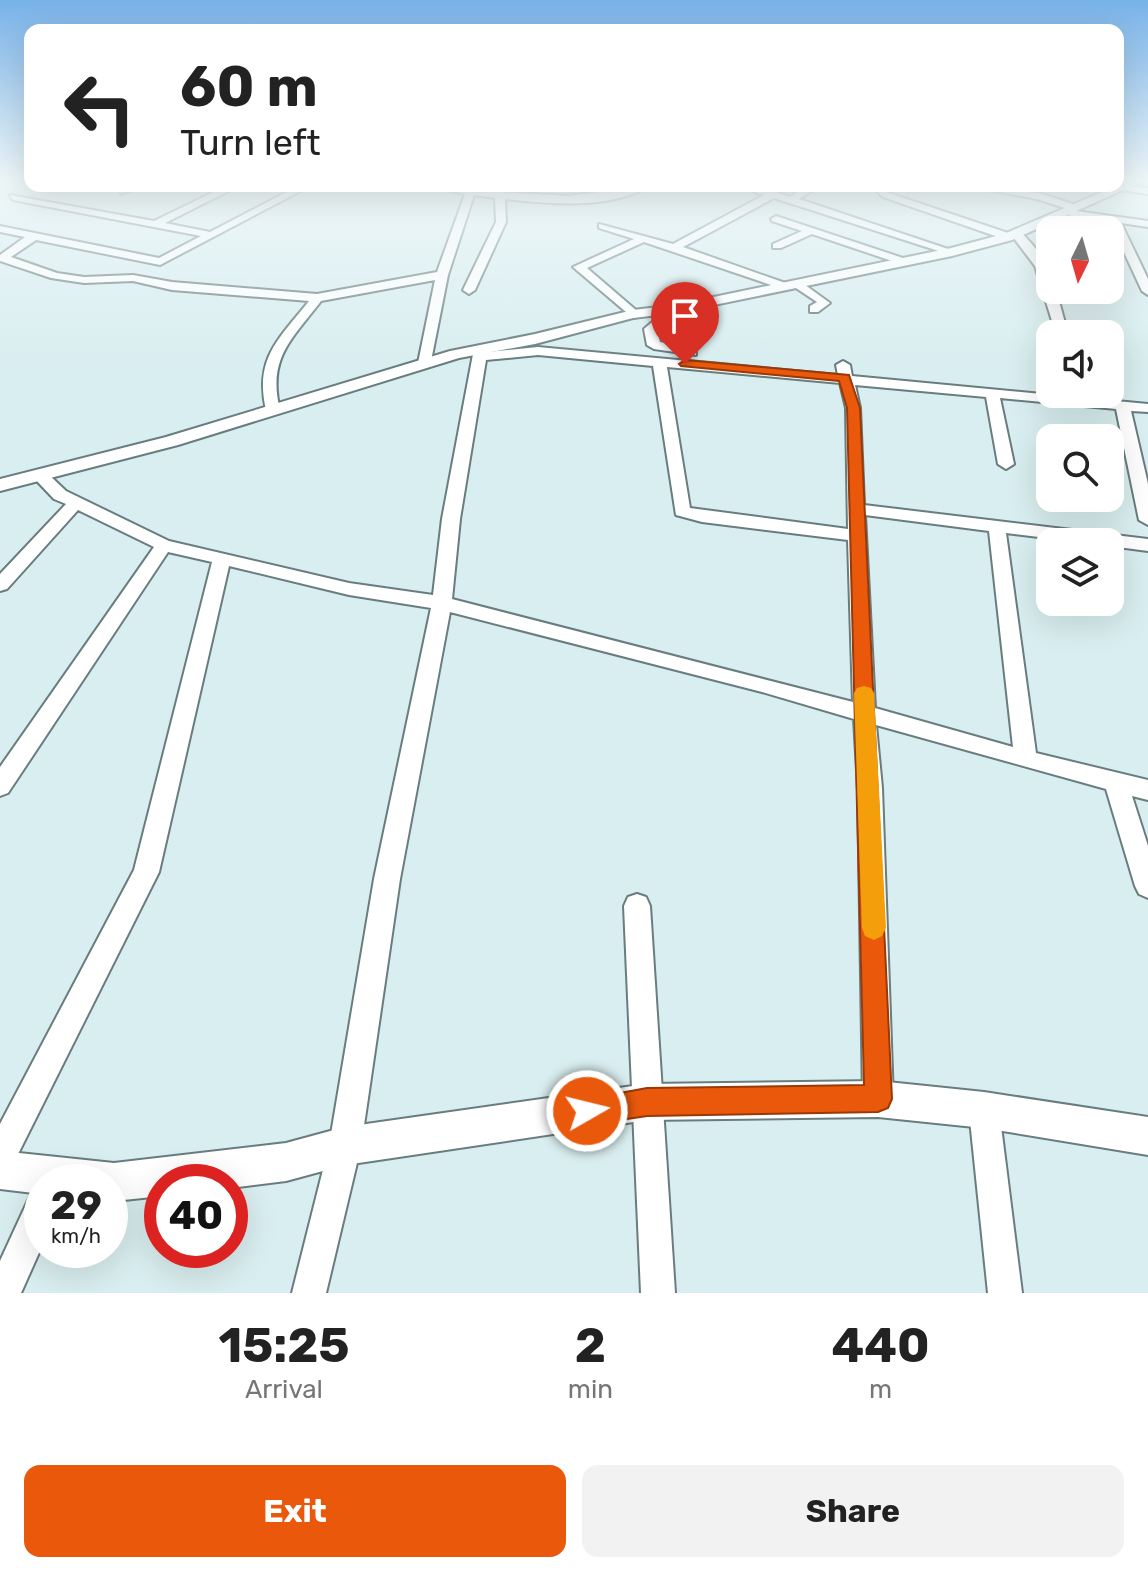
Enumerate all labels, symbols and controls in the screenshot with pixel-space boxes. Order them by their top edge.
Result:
text: 60 m [180,54,318,120]
icon: left [48,56,152,160]
text: Turn left [180,121,321,164]
north arrow [1036,216,1124,304]
map controls [1036,216,1124,616]
pin [651,282,719,364]
icon: arrive [663,294,707,338]
button: sound [1036,320,1124,408]
button: search [1036,424,1124,512]
button: layers [1036,528,1124,616]
position arrow [545,1069,629,1153]
speed limit sign: 40 [144,1164,248,1268]
text: 29 [50,1182,102,1229]
text: km/h [51,1224,101,1248]
text: 15:25 [218,1317,349,1374]
text: 2 [575,1317,606,1374]
text: 440 [831,1317,930,1374]
text: Arrival [245,1374,323,1405]
text: min [568,1374,613,1405]
text: m [869,1374,892,1405]
button: Exit [24,1465,566,1557]
button: Share [582,1465,1124,1557]

